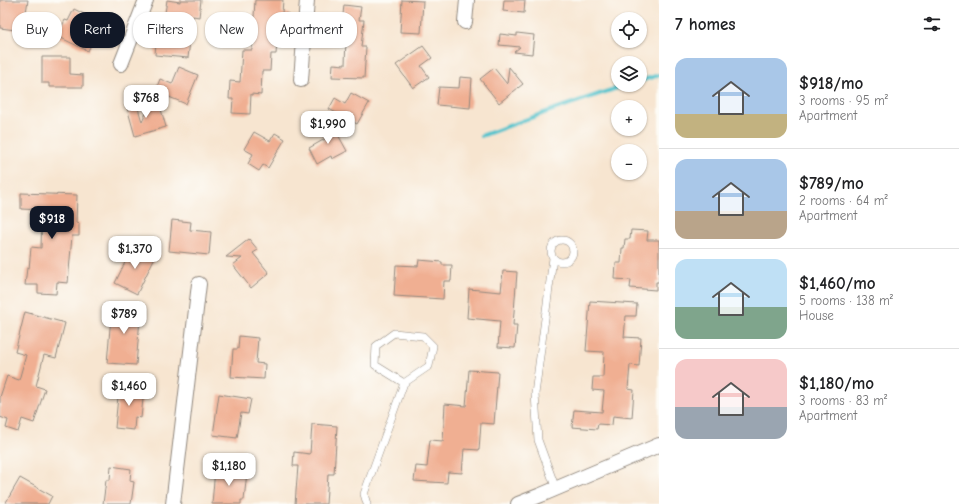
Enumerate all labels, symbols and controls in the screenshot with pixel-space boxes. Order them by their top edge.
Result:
chip: Buy [12,12,62,48]
chip: Rent [70,12,125,48]
chip: Filters [133,12,197,48]
chip: New [205,12,258,48]
chip: Apartment [266,12,357,48]
map controls [611,12,647,180]
button: locate [611,12,647,48]
icon: filters [921,13,943,35]
text: 7 homes [675,15,736,34]
button: layers [611,56,647,92]
icon: home [707,74,755,122]
text: $918/mo [799,74,863,93]
pin: $768 [122,85,170,119]
text: $768 [133,90,159,105]
text: 3 rooms · 95 m² [799,93,888,108]
button: + [611,100,647,136]
text: Apartment [799,108,857,123]
pin: $1,990 [295,111,361,145]
text: $1,990 [310,116,346,131]
button: − [611,144,647,180]
text: $789/mo [799,174,864,193]
icon: home [707,175,755,223]
text: 2 rooms · 64 m² [799,193,888,208]
pin: $918 [28,206,76,240]
text: Apartment [799,208,857,223]
text: $918 [39,211,65,226]
pin: $1,370 [102,236,168,270]
text: $1,370 [117,241,153,256]
text: $1,460/mo [799,274,876,293]
icon: home [707,275,755,323]
text: 5 rooms · 138 m² [799,293,893,308]
pin: $789 [100,301,148,335]
text: $789 [111,306,137,321]
text: House [799,308,834,323]
pin: $1,460 [96,373,162,407]
text: $1,180/mo [799,374,874,393]
icon: home [707,375,755,423]
text: $1,460 [111,378,147,393]
text: 3 rooms · 83 m² [799,393,887,408]
text: Apartment [799,408,857,423]
pin: $1,180 [196,453,262,487]
text: $1,180 [212,458,246,473]

